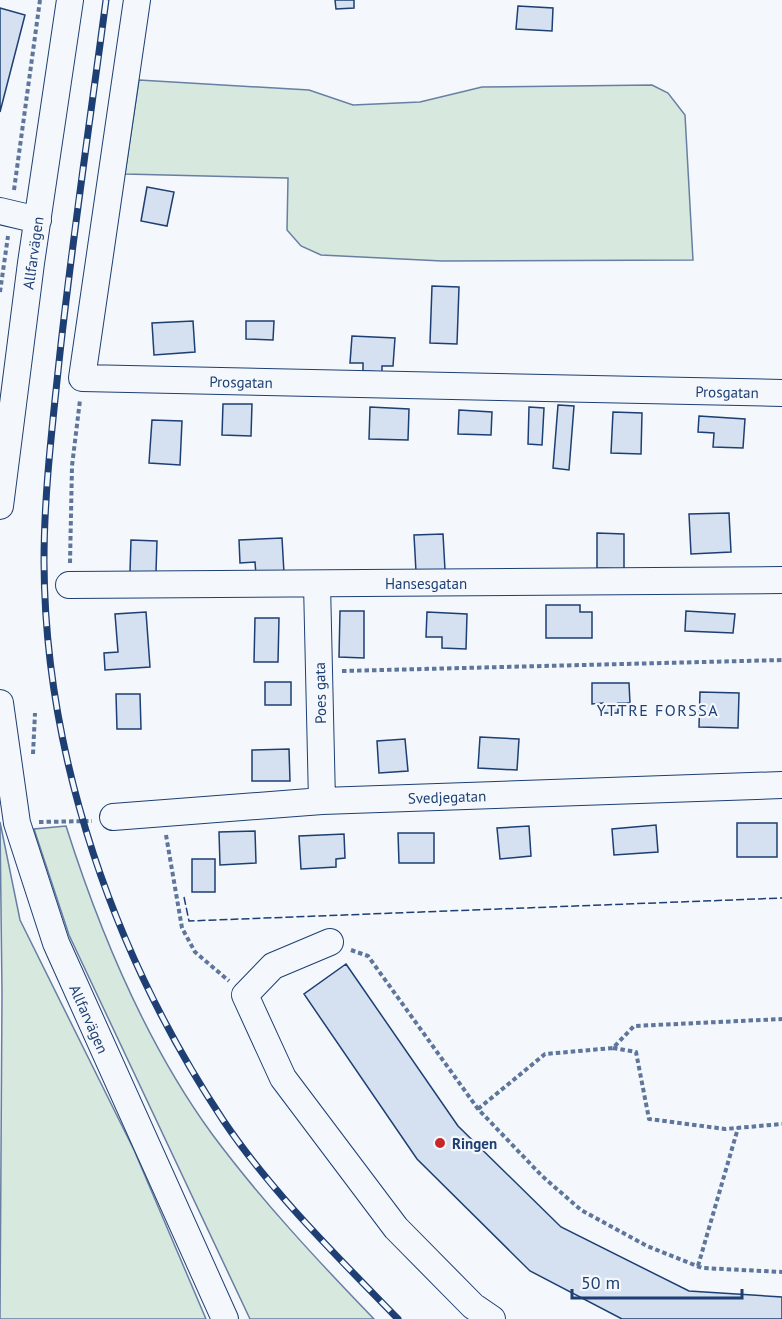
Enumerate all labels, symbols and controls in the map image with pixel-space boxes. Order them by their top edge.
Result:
street label: Allfarvägen [18,215,48,291]
street label: Prosgatan [209,372,273,392]
street label: Prosgatan [695,382,759,402]
street label: Hansesgatan [385,574,467,593]
street label: Poes gata [310,662,330,724]
district label: YTTRE FORSSA [597,700,719,720]
street label: Svedjegatan [407,786,487,808]
street label: Allfarvägen [65,982,113,1056]
place label: Ringen [452,1134,497,1153]
marker: Ringen [433,1136,447,1150]
scale bar [572,1262,742,1300]
text: 50 m [581,1271,620,1294]

